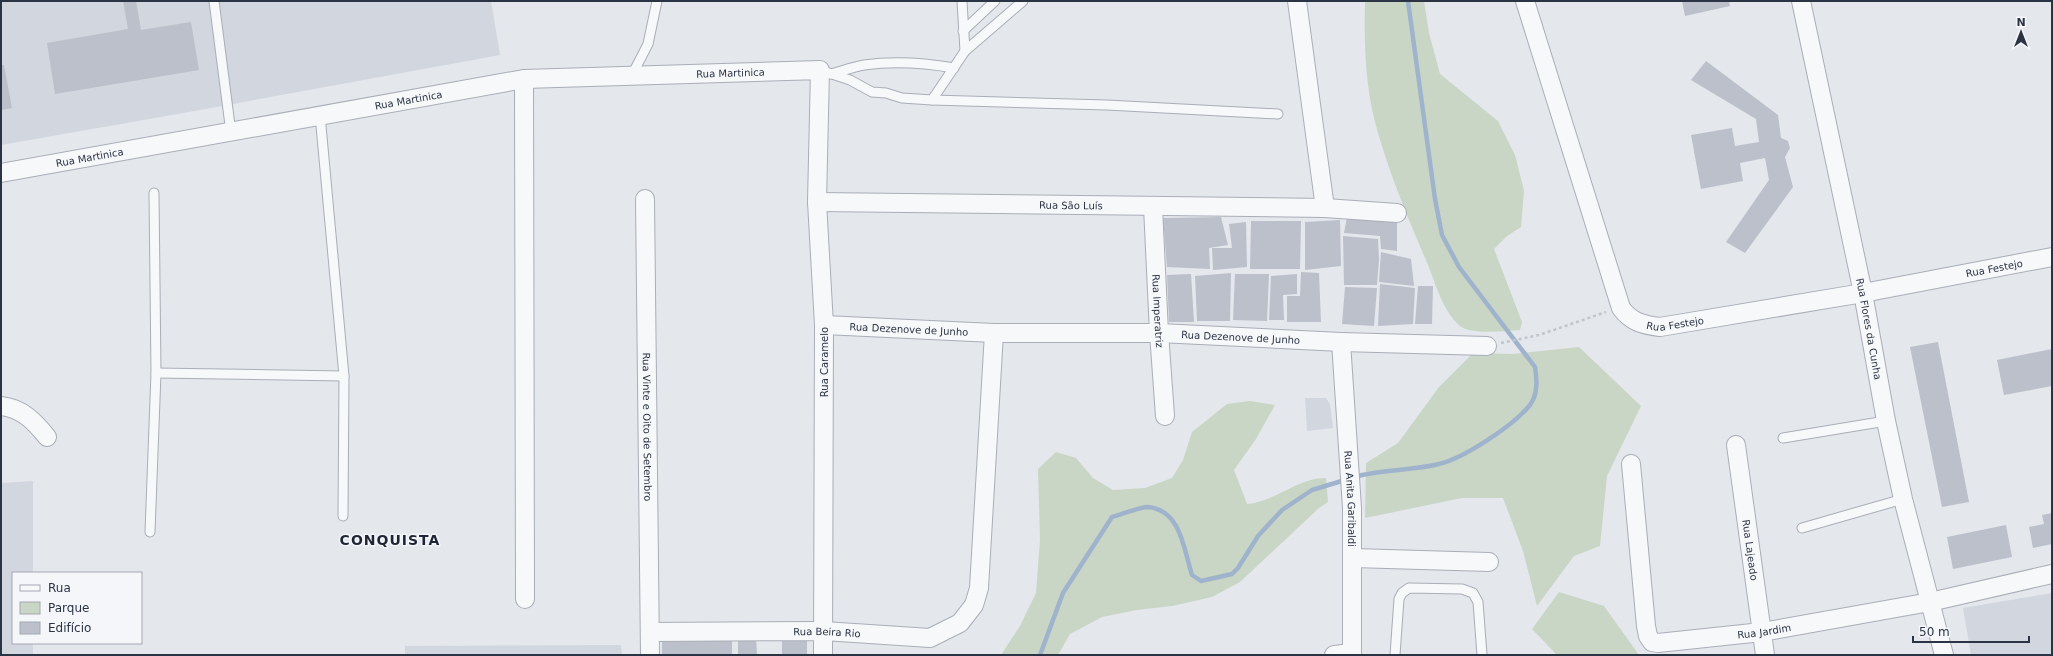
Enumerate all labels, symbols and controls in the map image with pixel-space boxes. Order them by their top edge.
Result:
north arrow [2001,12,2041,52]
text: N [2016,16,2026,29]
street label: Rua Martinica [696,67,765,80]
street label: Rua Martinica [374,89,443,112]
street label: Rua Martinica [55,146,124,169]
street label: Rua São Luís [1039,200,1103,211]
street label: Rua Festejo [1965,258,2024,279]
street label: Rua Imperatriz [1150,274,1165,348]
street label: Rua Flores da Cunha [1854,277,1883,381]
street label: Rua Festejo [1645,315,1705,333]
street label: Rua Dezenove de Junho [849,321,969,338]
street label: Rua Caramelo [819,327,830,397]
street label: Rua Dezenove de Junho [1181,329,1300,346]
street label: Rua Vinte e Oito de Setembro [641,353,653,501]
street label: Rua Anita Garibaldi [1342,450,1357,547]
street label: Rua Lajeado [1740,519,1760,581]
district label: CONQUISTA [340,532,440,548]
legend [12,572,142,644]
text: Rua [48,581,71,595]
text: Parque [48,601,89,615]
scale bar [1913,618,2029,644]
text: Edifício [48,621,91,635]
street label: Rua Jardim [1737,622,1792,641]
text: 50 m [1919,625,1950,639]
street label: Rua Beira Rio [793,626,861,639]

